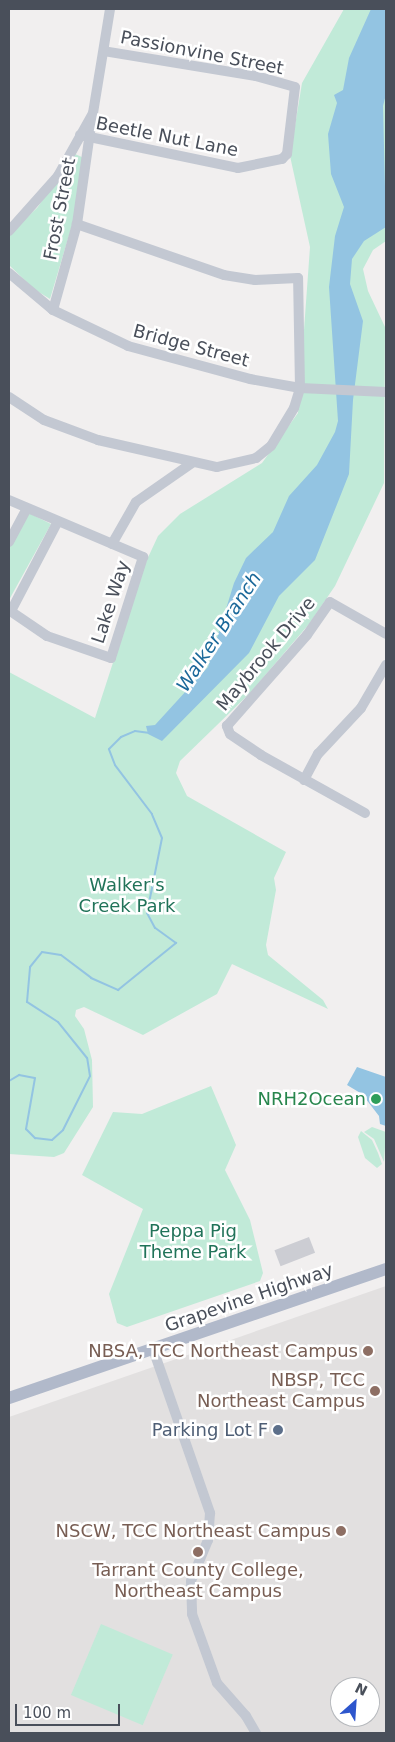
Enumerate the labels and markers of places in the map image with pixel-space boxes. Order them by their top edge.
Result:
place label: NRH2Ocean [257,1088,366,1110]
marker: NRH2Ocean [370,1093,382,1105]
place label: NBSA, TCC Northeast Campus [88,1340,358,1362]
marker: NBSA, TCC Northeast Campus [362,1345,374,1357]
place label: NBSP, TCC Northeast Campus [197,1370,365,1412]
marker: NBSP, TCC Northeast Campus [369,1385,381,1397]
place label: Parking Lot F [152,1419,268,1441]
marker: Parking Lot F [272,1424,284,1436]
place label: NSCW, TCC Northeast Campus [56,1520,331,1542]
marker: NSCW, TCC Northeast Campus [335,1525,347,1537]
marker: Tarrant County College, Northeast Campus [192,1546,204,1558]
place label: Tarrant County College, Northeast Campus [92,1560,304,1602]

